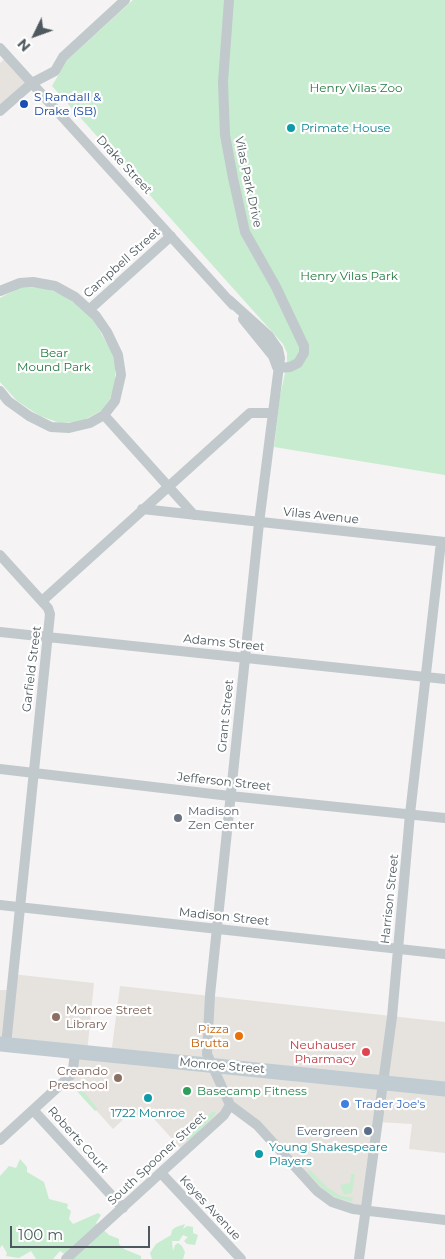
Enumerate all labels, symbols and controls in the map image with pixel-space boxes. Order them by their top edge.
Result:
north arrow [10,10,60,60]
text: N [13,35,34,55]
park label: Henry Vilas Zoo [310,81,402,95]
place label: S Randall & Drake (SB) [34,90,101,118]
marker: S Randall & Drake (SB) [18,98,30,110]
place label: Primate House [301,121,391,135]
marker: Primate House [285,122,297,134]
street label: Drake Street [93,133,155,197]
street label: Vilas Park Drive [231,135,265,229]
street label: Campbell Street [81,225,163,301]
park label: Henry Vilas Park [300,269,398,283]
park label: Bear Mound Park [17,346,91,374]
street label: Vilas Avenue [282,505,360,527]
street label: Garfield Street [20,625,44,713]
street label: Adams Street [183,632,265,654]
street label: Grant Street [215,679,237,753]
street label: Jefferson Street [176,770,272,794]
place label: Madison Zen Center [188,804,254,832]
marker: Madison Zen Center [172,812,184,824]
street label: Harrison Street [378,853,402,945]
street label: Madison Street [178,905,270,929]
place label: Monroe Street Library [66,1003,152,1031]
marker: Monroe Street Library [50,1011,62,1023]
place label: Pizza Brutta [191,1022,229,1050]
marker: Pizza Brutta [233,1030,245,1042]
place label: Neuhauser Pharmacy [290,1038,356,1066]
marker: Neuhauser Pharmacy [360,1046,372,1058]
street label: Monroe Street [179,1055,265,1077]
place label: Creando Preschool [49,1064,108,1092]
marker: Creando Preschool [112,1072,124,1084]
place label: Basecamp Fitness [197,1084,307,1098]
marker: Basecamp Fitness [181,1085,193,1097]
marker: 1722 Monroe [142,1092,154,1104]
place label: Trader Joe's [355,1097,425,1111]
marker: Trader Joe's [339,1098,351,1110]
street label: Roberts Court [45,1104,111,1176]
place label: 1722 Monroe [111,1106,185,1120]
street label: South Spooner Street [105,1110,209,1208]
place label: Evergreen [296,1124,358,1138]
marker: Evergreen [362,1125,374,1137]
place label: Young Shakespeare Players [269,1140,388,1168]
marker: Young Shakespeare Players [253,1148,265,1160]
street label: Keyes Avenue [176,1173,244,1243]
scale bar [12,1216,152,1248]
text: 100 m [18,1225,63,1244]

